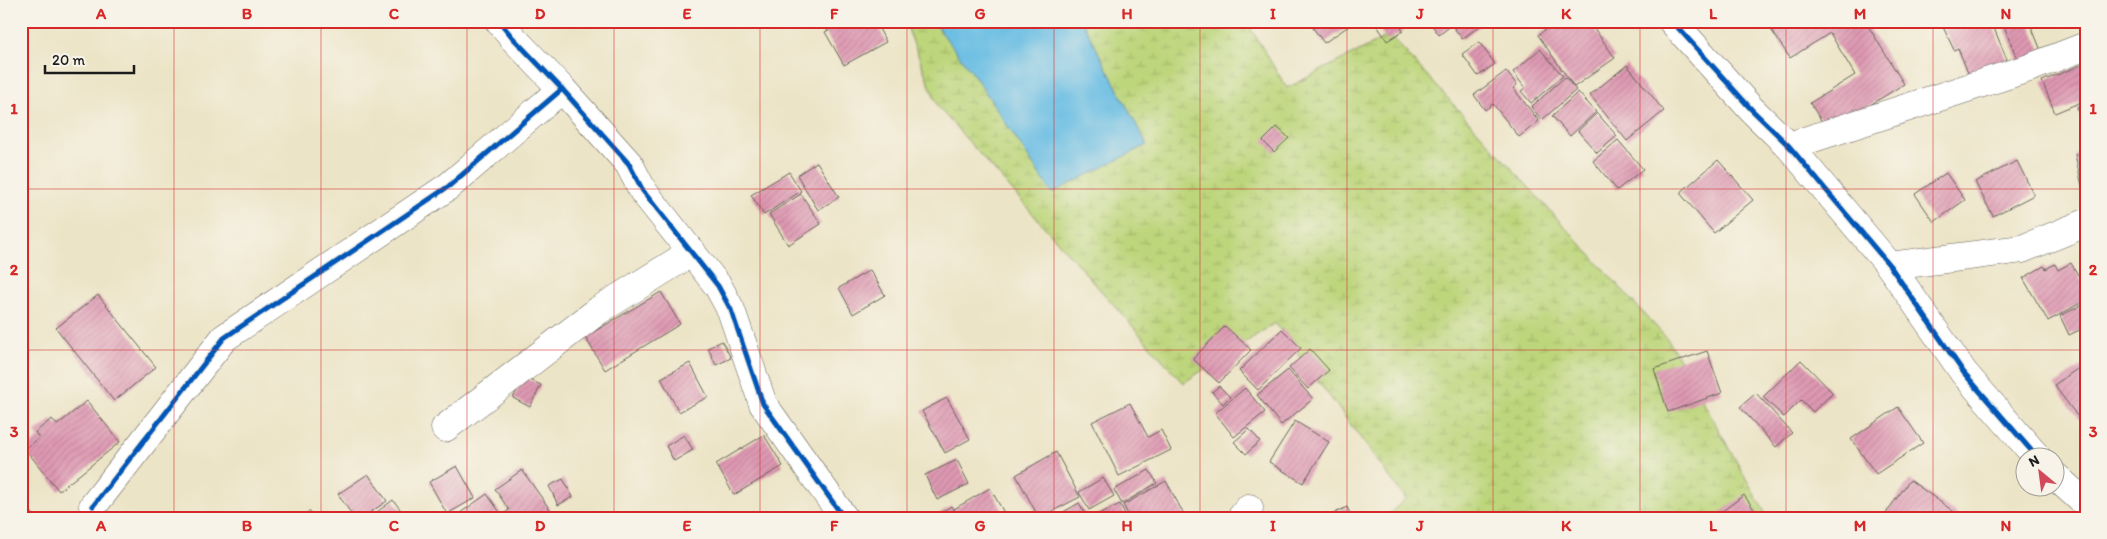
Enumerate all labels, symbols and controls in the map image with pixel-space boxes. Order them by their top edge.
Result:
text: A [95,4,107,23]
text: B [242,4,253,23]
text: C [389,4,400,23]
text: D [535,4,546,23]
text: E [683,4,692,23]
text: F [830,4,839,23]
text: G [974,4,986,23]
text: H [1121,4,1133,23]
text: I [1270,4,1276,23]
text: J [1415,4,1424,23]
text: K [1561,4,1572,23]
text: L [1709,4,1718,23]
text: M [1854,4,1866,23]
text: N [2001,4,2011,23]
scale bar [45,42,134,74]
text: 20 m [52,51,86,69]
text: 1 [10,99,18,118]
text: 1 [2089,99,2097,118]
text: 2 [10,260,19,279]
text: 2 [2089,260,2098,279]
text: 3 [10,422,19,441]
text: 3 [2089,422,2098,441]
north arrow [2014,446,2064,496]
text: N [2026,451,2042,471]
text: A [95,516,107,535]
text: B [242,516,253,535]
text: C [389,516,400,535]
text: D [535,516,546,535]
text: E [683,516,692,535]
text: F [830,516,839,535]
text: G [974,516,986,535]
text: H [1121,516,1133,535]
text: I [1270,516,1276,535]
text: J [1415,516,1424,535]
text: K [1561,516,1572,535]
text: L [1709,516,1718,535]
text: M [1854,516,1866,535]
text: N [2001,516,2011,535]

